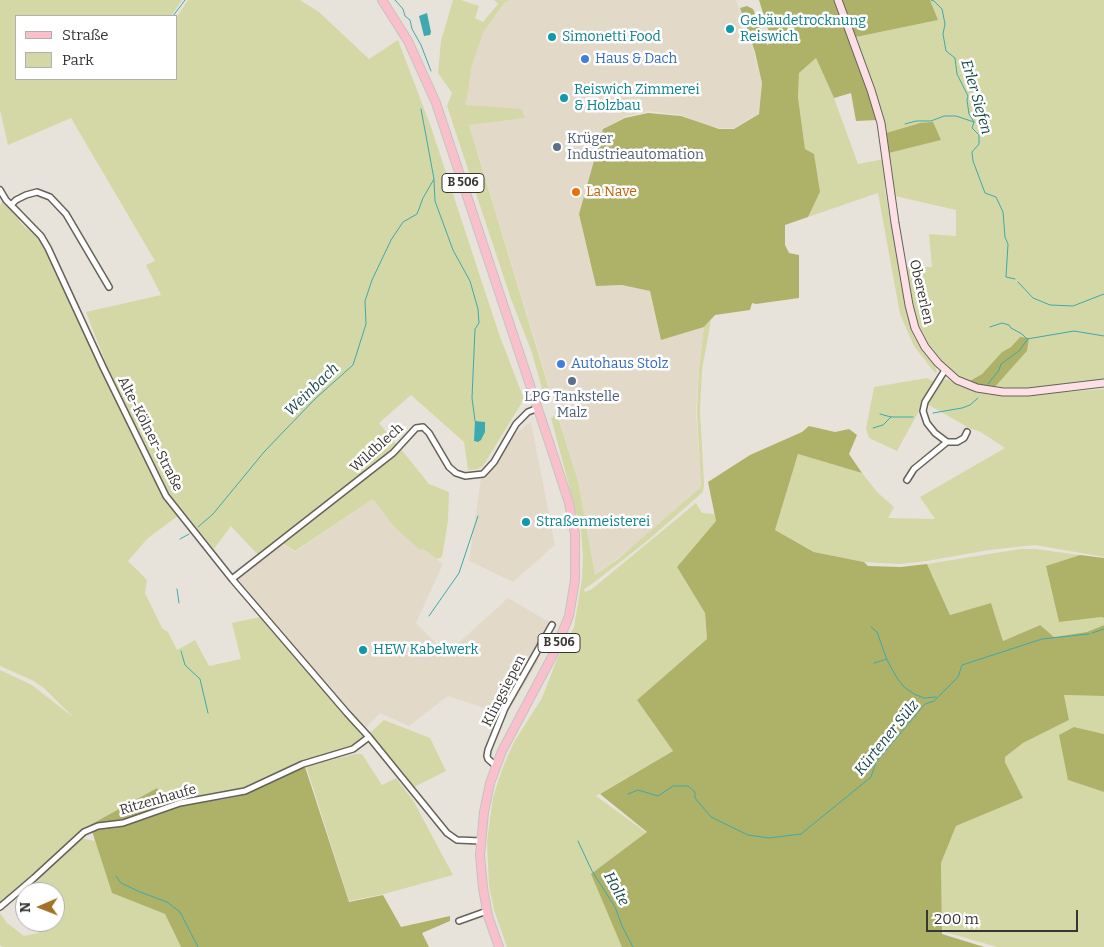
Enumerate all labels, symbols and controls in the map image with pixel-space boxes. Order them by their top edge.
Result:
place label: Gebäudetrocknung Reiswich [740,13,866,46]
legend [15,15,178,80]
marker: Gebäudetrocknung Reiswich [724,23,736,35]
text: Straße [62,26,108,44]
place label: Simonetti Food [562,29,661,45]
marker: Simonetti Food [546,31,558,43]
text: Park [62,51,94,69]
place label: Haus & Dach [595,51,677,67]
marker: Haus & Dach [579,53,591,65]
water label: Erler Siefen [957,58,995,136]
place label: Reiswich Zimmerei & Holzbau [574,82,700,114]
marker: Reiswich Zimmerei & Holzbau [558,92,570,104]
place label: Krüger Industrieautomation [567,131,704,164]
marker: Krüger Industrieautomation [551,141,563,153]
road number: B 506 [442,174,484,192]
place label: La Nave [586,184,637,200]
marker: La Nave [570,186,582,198]
street label: Obererlen [905,258,937,326]
place label: Autohaus Stolz [571,356,669,372]
marker: Autohaus Stolz [555,358,567,370]
water label: Weinbach [281,360,343,420]
street label: Alte-Kölner-Straße [114,374,186,494]
marker: LPG Tankstelle Malz [566,375,578,387]
place label: LPG Tankstelle Malz [524,389,620,422]
street label: Wildblech [347,420,407,476]
place label: Straßenmeisterei [536,514,650,530]
marker: Straßenmeisterei [520,516,532,528]
road number: B 506 [538,634,580,652]
place label: HEW Kabelwerk [373,642,478,658]
marker: HEW Kabelwerk [357,644,369,656]
street label: Klingsiepen [479,652,529,730]
water label: Kürtener Sülz [851,697,923,779]
street label: Ritzenhaufe [118,781,198,819]
water label: Holte [599,869,633,909]
north arrow [15,882,65,932]
scale bar [929,900,1082,932]
text: N [17,902,34,913]
text: 200 m [934,910,979,928]

